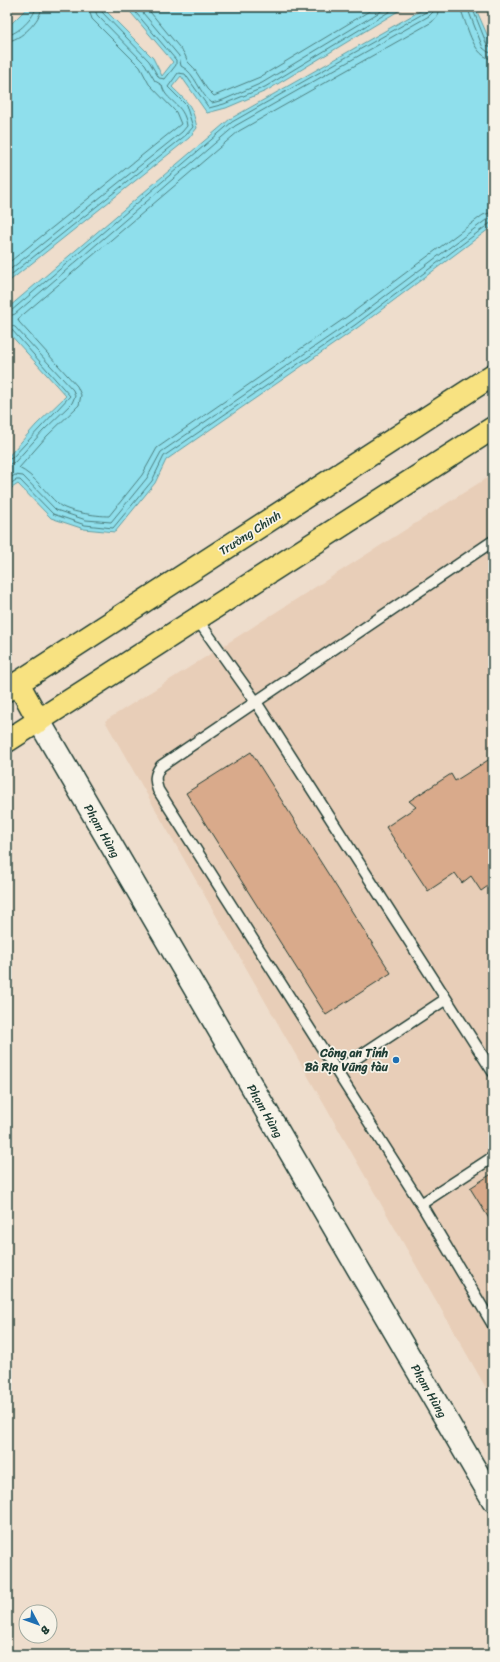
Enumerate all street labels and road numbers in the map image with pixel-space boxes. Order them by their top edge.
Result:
street label: Trường Chinh [214,505,286,561]
street label: Phạm Hùng [78,800,126,862]
street label: Phạm Hùng [241,1080,289,1142]
street label: Phạm Hùng [405,1360,453,1422]

